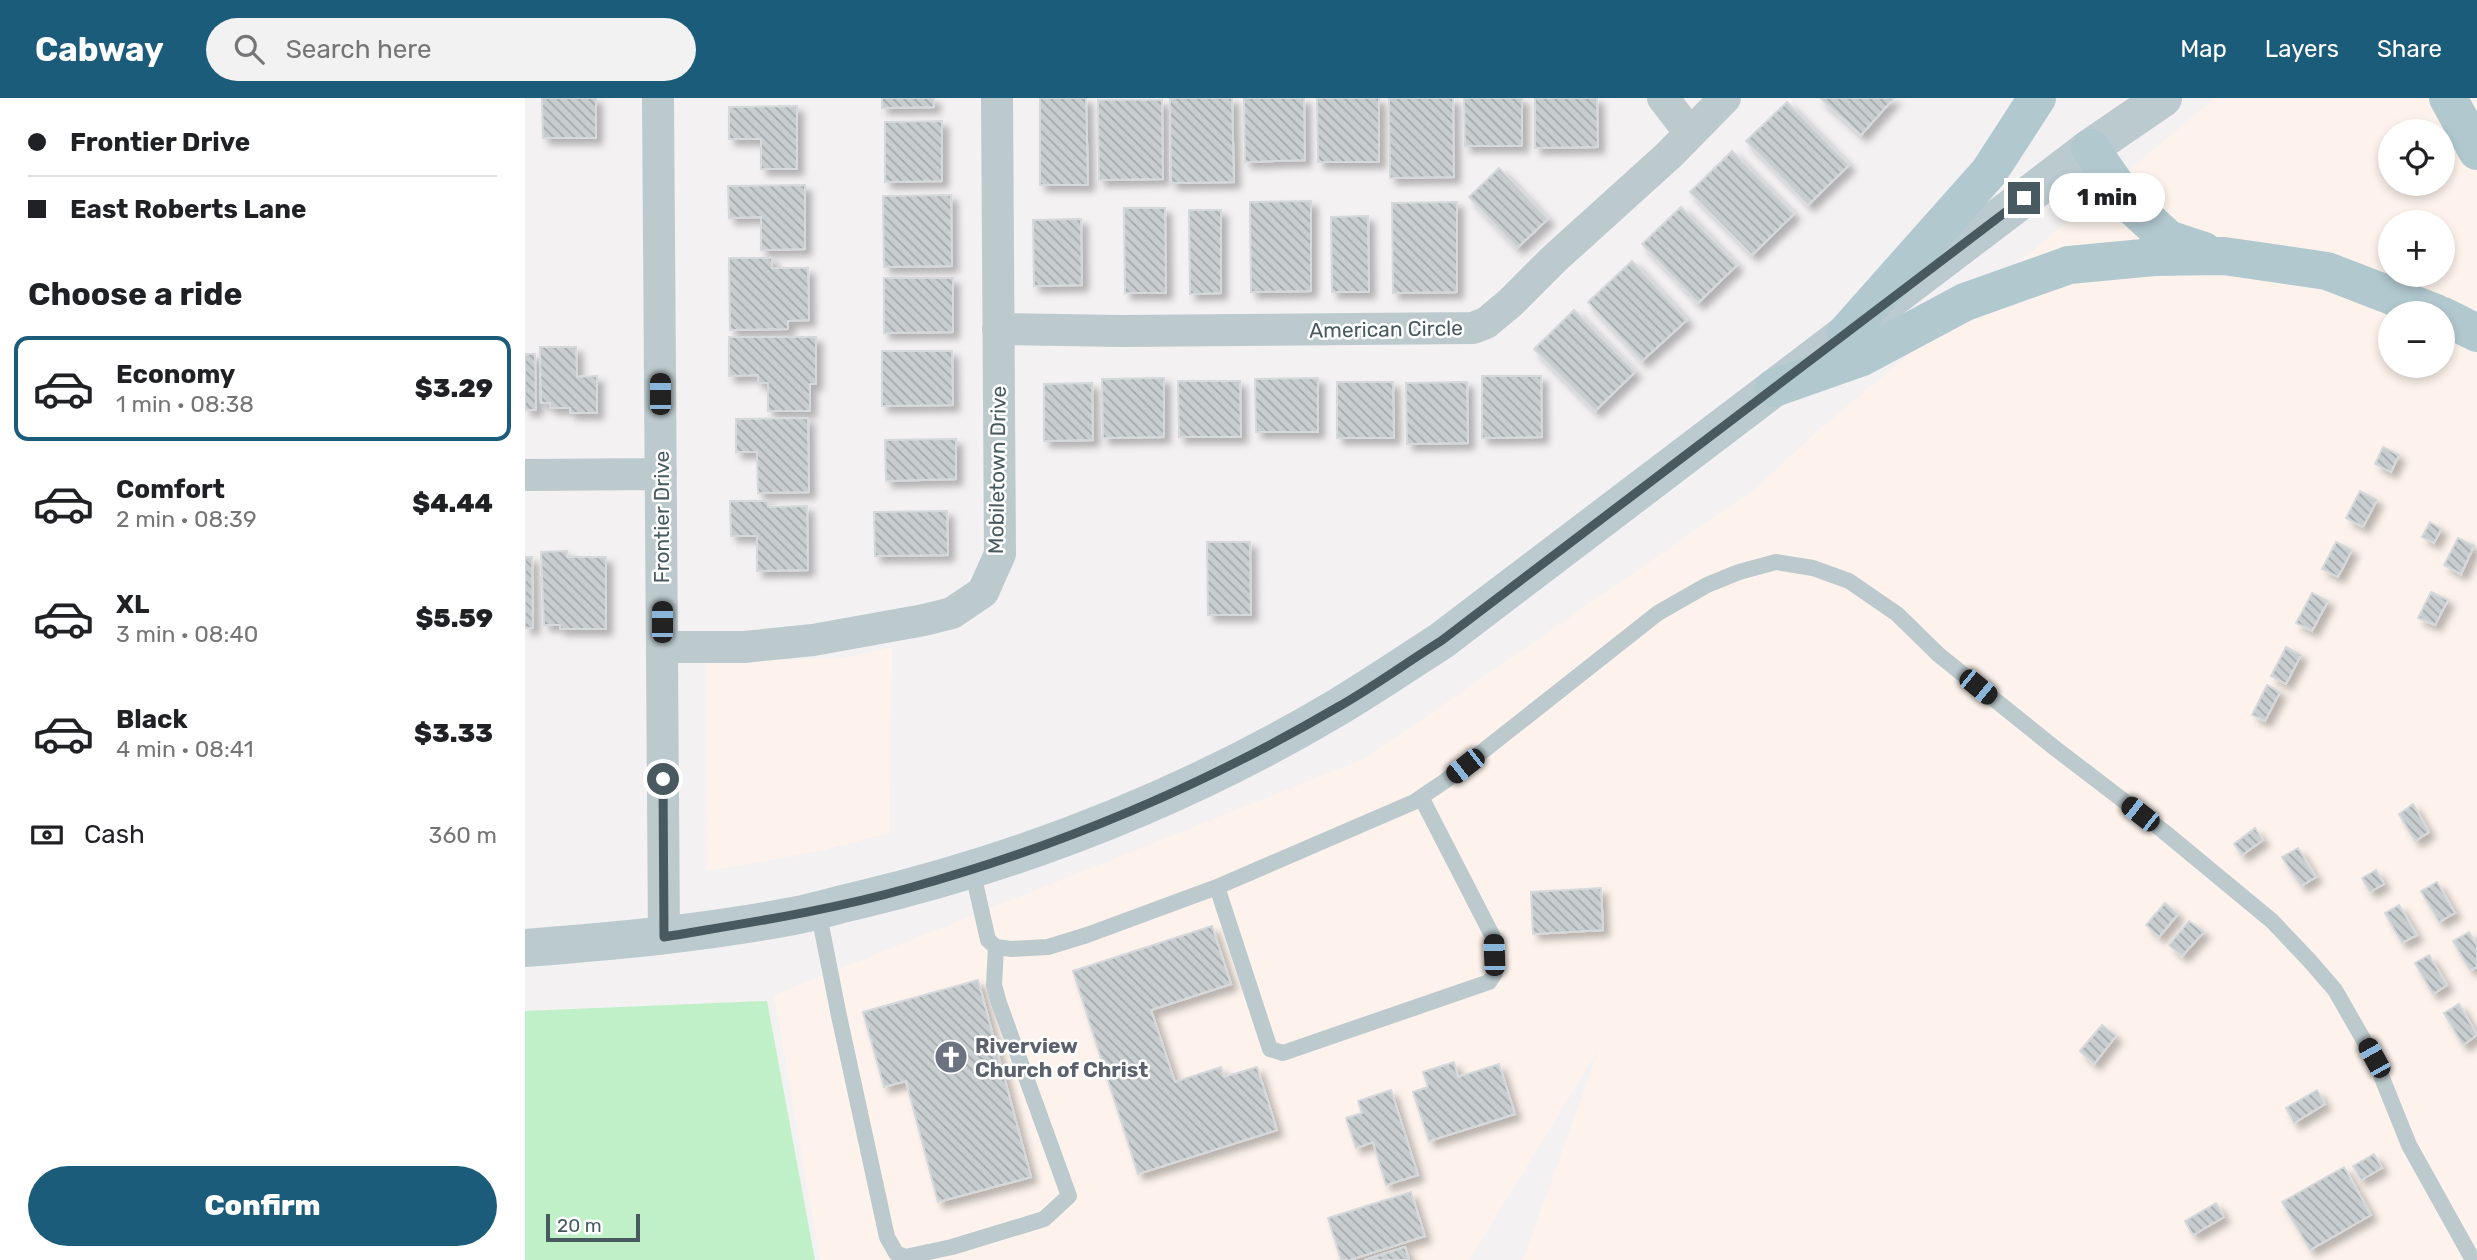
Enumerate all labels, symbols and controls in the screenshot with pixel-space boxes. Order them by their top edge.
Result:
search box [206,18,696,81]
text: Cabway [35,30,164,69]
icon: search [230,30,268,68]
text: Search here [286,34,432,65]
text: Map [2180,35,2227,63]
text: Layers [2265,35,2339,63]
text: Share [2377,35,2442,63]
map controls [2378,119,2455,378]
button: locate [2378,119,2455,196]
text: Frontier Drive [70,127,250,158]
callout: 1 min [2049,174,2164,222]
route end [2008,182,2040,214]
text: 1 min [2077,183,2137,211]
text: East Roberts Lane [70,194,306,225]
button: + [2378,210,2455,287]
text: Choose a ride [28,275,242,313]
button: − [2378,301,2455,378]
street label: American Circle [1309,315,1463,343]
icon: car [32,357,95,420]
text: Economy [116,359,235,390]
text: $3.29 [415,373,493,404]
car [650,373,671,415]
street label: Mobiletown Drive [983,386,1011,554]
text: 1 min · 08:38 [116,390,254,418]
street label: Frontier Drive [649,451,674,583]
icon: car [32,472,95,535]
text: Comfort [116,474,225,505]
text: $4.44 [412,488,493,519]
text: 2 min · 08:39 [116,505,257,533]
icon: car [32,587,95,650]
text: XL [116,589,149,620]
car [652,601,673,643]
text: $5.59 [415,603,493,634]
text: 3 min · 08:40 [116,620,258,648]
car [1956,666,2001,708]
icon: car [32,702,95,765]
text: Black [116,704,188,735]
text: $3.33 [414,718,493,749]
text: 4 min · 08:41 [116,735,254,763]
car [1442,745,1489,787]
route start [647,763,679,795]
car [2117,793,2164,835]
icon: cash [28,816,66,854]
text: Cash [84,819,145,850]
text: 360 m [429,821,497,849]
car [1483,934,1506,976]
place label: Riverview Church of Christ [975,1033,1148,1082]
car [2355,1035,2394,1081]
church icon: Riverview Church of Christ [932,1038,970,1076]
button: Confirm [28,1166,497,1246]
scale bar [546,1211,641,1243]
text: 20 m [557,1214,602,1237]

